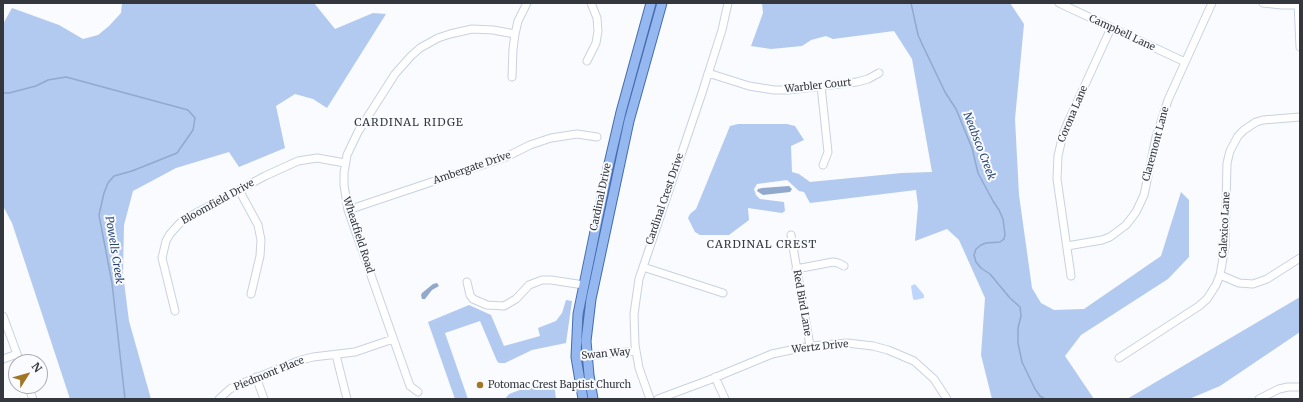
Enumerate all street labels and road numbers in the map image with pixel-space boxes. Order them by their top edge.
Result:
street label: Campbell Lane [1087,12,1157,54]
street label: Warbler Court [784,77,852,95]
street label: Corona Lane [1056,84,1090,144]
street label: Claremont Lane [1140,105,1172,183]
street label: Ambergate Drive [432,149,512,187]
street label: Cardinal Crest Drive [644,152,686,246]
street label: Cardinal Drive [588,162,614,232]
street label: Bloomfield Drive [180,177,256,227]
street label: Calexico Lane [1217,192,1233,258]
street label: Wheatfield Road [340,195,376,275]
street label: Red Bird Lane [790,269,814,337]
street label: Wertz Drive [791,338,849,356]
street label: Swan Way [581,346,631,362]
street label: Piedmont Place [232,354,306,394]

